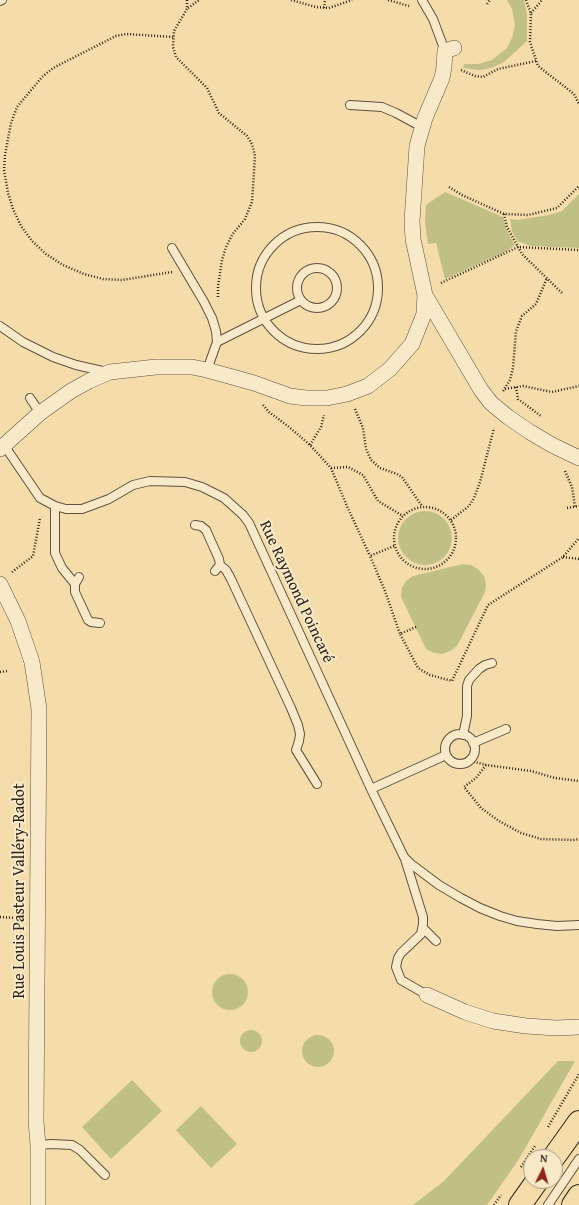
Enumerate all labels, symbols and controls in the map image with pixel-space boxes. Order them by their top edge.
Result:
street label: Rue Raymond Poincaré [255,518,337,666]
street label: Rue Louis Pasteur Valléry-Radot [10,783,30,999]
north arrow [523,1149,563,1189]
text: N [540,1150,548,1166]

